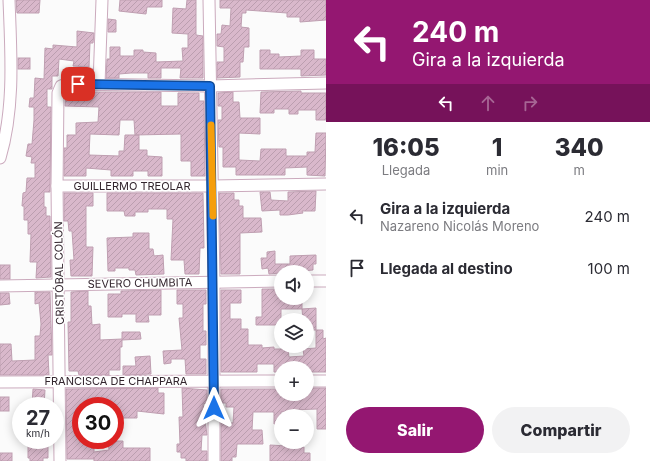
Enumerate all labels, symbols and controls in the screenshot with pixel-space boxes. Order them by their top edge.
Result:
text: 240 m [412,15,499,49]
icon: left [346,16,398,68]
text: Gira a la izquierda [412,49,565,70]
pin [61,67,95,101]
icon: arrive [67,73,89,95]
icon: left [435,92,457,114]
icon: ahead [477,92,499,114]
icon: right [519,92,541,114]
text: 16:05 [372,133,440,162]
text: 1 [492,133,502,162]
text: 340 [555,133,604,162]
text: Llegada [382,162,430,178]
text: min [486,162,508,178]
text: m [573,162,585,178]
street label: GUILLERMO TREOLAR [73,179,191,193]
text: Gira a la izquierda [380,199,510,218]
icon: left [346,205,368,227]
text: 240 m [585,207,630,226]
text: Nazareno Nicolás Moreno [380,218,539,234]
street label: CRISTÓBAL COLÓN [51,221,67,325]
icon: arrive [346,257,368,279]
text: Llegada al destino [380,259,513,278]
text: 100 m [588,259,630,278]
map controls [274,265,314,449]
button: sound [274,265,314,305]
street label: SEVERO CHUMBITA [88,275,193,291]
button: layers [274,313,314,353]
button: + [274,361,314,401]
street label: FRANCISCA DE CHAPPARA [45,374,188,388]
position arrow [193,387,235,429]
speed limit sign: 30 [72,397,124,449]
text: 27 [26,406,50,430]
button: Salir [346,407,484,453]
button: Compartir [492,407,630,453]
button: − [274,409,314,449]
text: km/h [26,427,50,439]

